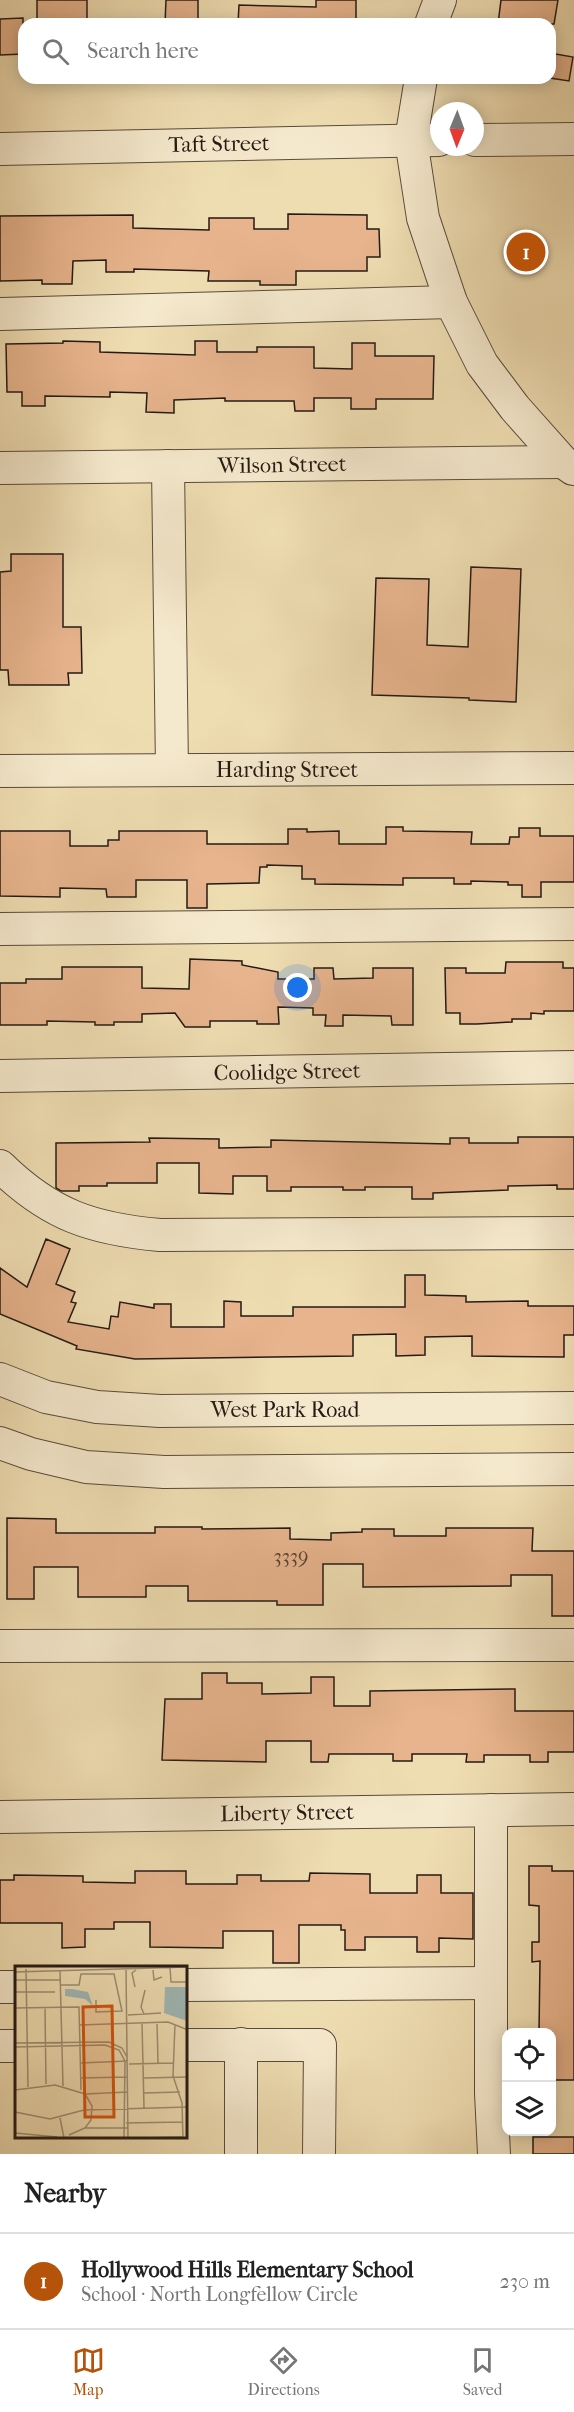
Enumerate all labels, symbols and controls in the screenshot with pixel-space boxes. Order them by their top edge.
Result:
search box [18,18,556,84]
icon: search [39,35,72,68]
text: Search here [87,38,199,64]
north arrow [430,102,484,156]
street label: Taft Street [168,130,270,158]
pin: 1 [506,230,546,274]
street label: Wilson Street [216,451,347,479]
street label: Harding Street [216,757,358,783]
your location [283,973,312,1002]
street label: Coolidge Street [213,1058,361,1086]
street label: West Park Road [209,1397,361,1423]
house number: 3339 [273,1545,309,1568]
street label: Liberty Street [220,1799,354,1827]
inset map [15,1966,188,2139]
map controls [502,2028,556,2136]
button: locate [502,2028,556,2082]
button: layers [502,2082,556,2136]
text: Nearby [24,2178,106,2209]
text: Hollywood Hills Elementary School [81,2257,414,2283]
text: 1 [40,2270,47,2293]
text: 230 m [500,2270,550,2293]
text: School · North Longfellow Circle [81,2283,358,2306]
tab: Map [72,2344,105,2399]
tab: Directions [248,2344,320,2399]
tab: Saved [463,2344,502,2399]

